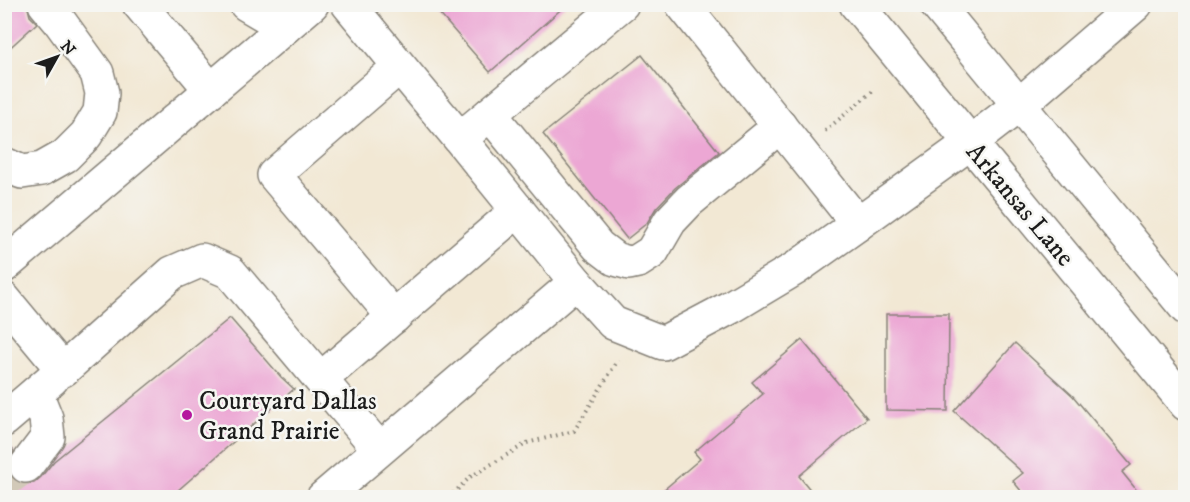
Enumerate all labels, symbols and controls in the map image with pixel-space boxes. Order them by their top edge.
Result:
north arrow [27,27,87,87]
text: N [56,37,80,59]
street label: Arkansas Lane [958,136,1081,274]
place label: Courtyard Dallas Grand Prairie [199,385,377,448]
marker: Courtyard Dallas Grand Prairie [180,408,194,422]

